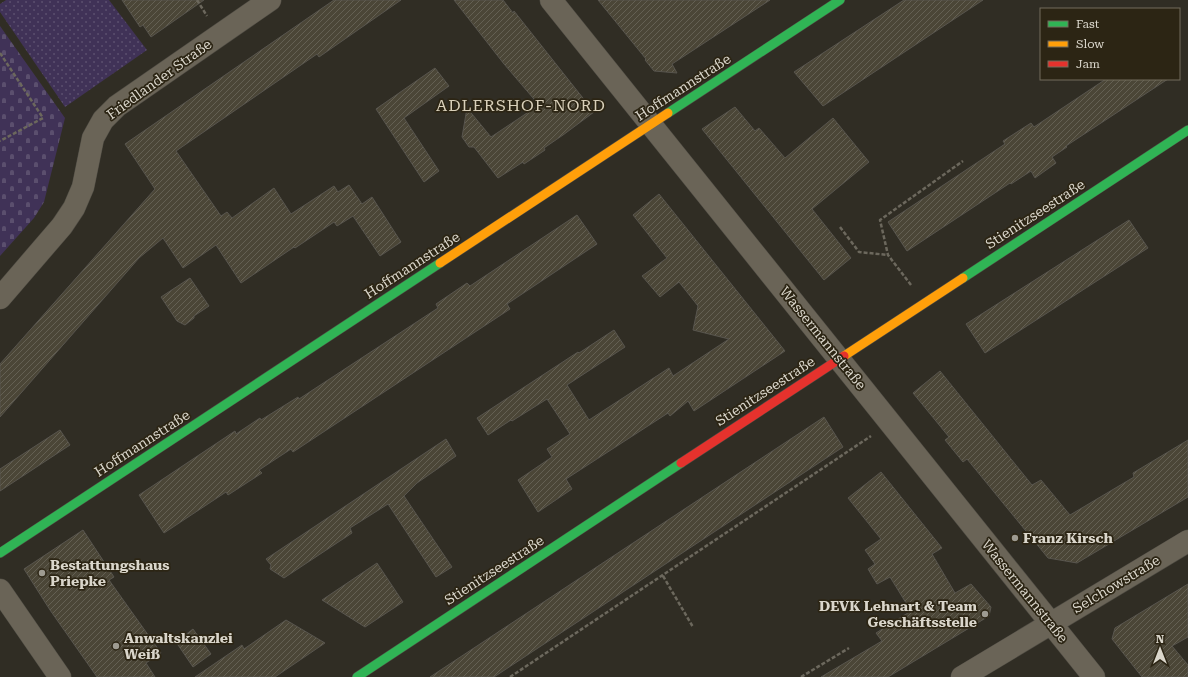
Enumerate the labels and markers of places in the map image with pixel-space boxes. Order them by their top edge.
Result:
place label: Franz Kirsch [1023,530,1114,546]
marker: Franz Kirsch [1010,533,1020,543]
place label: Bestattungshaus Priepke [50,557,170,589]
marker: Bestattungshaus Priepke [37,568,47,578]
place label: DEVK Lehnart & Team Geschäftsstelle [819,598,977,630]
marker: DEVK Lehnart & Team Geschäftsstelle [980,609,990,619]
place label: Anwaltskanzlei Weiß [124,630,233,662]
marker: Anwaltskanzlei Weiß [111,641,121,651]

